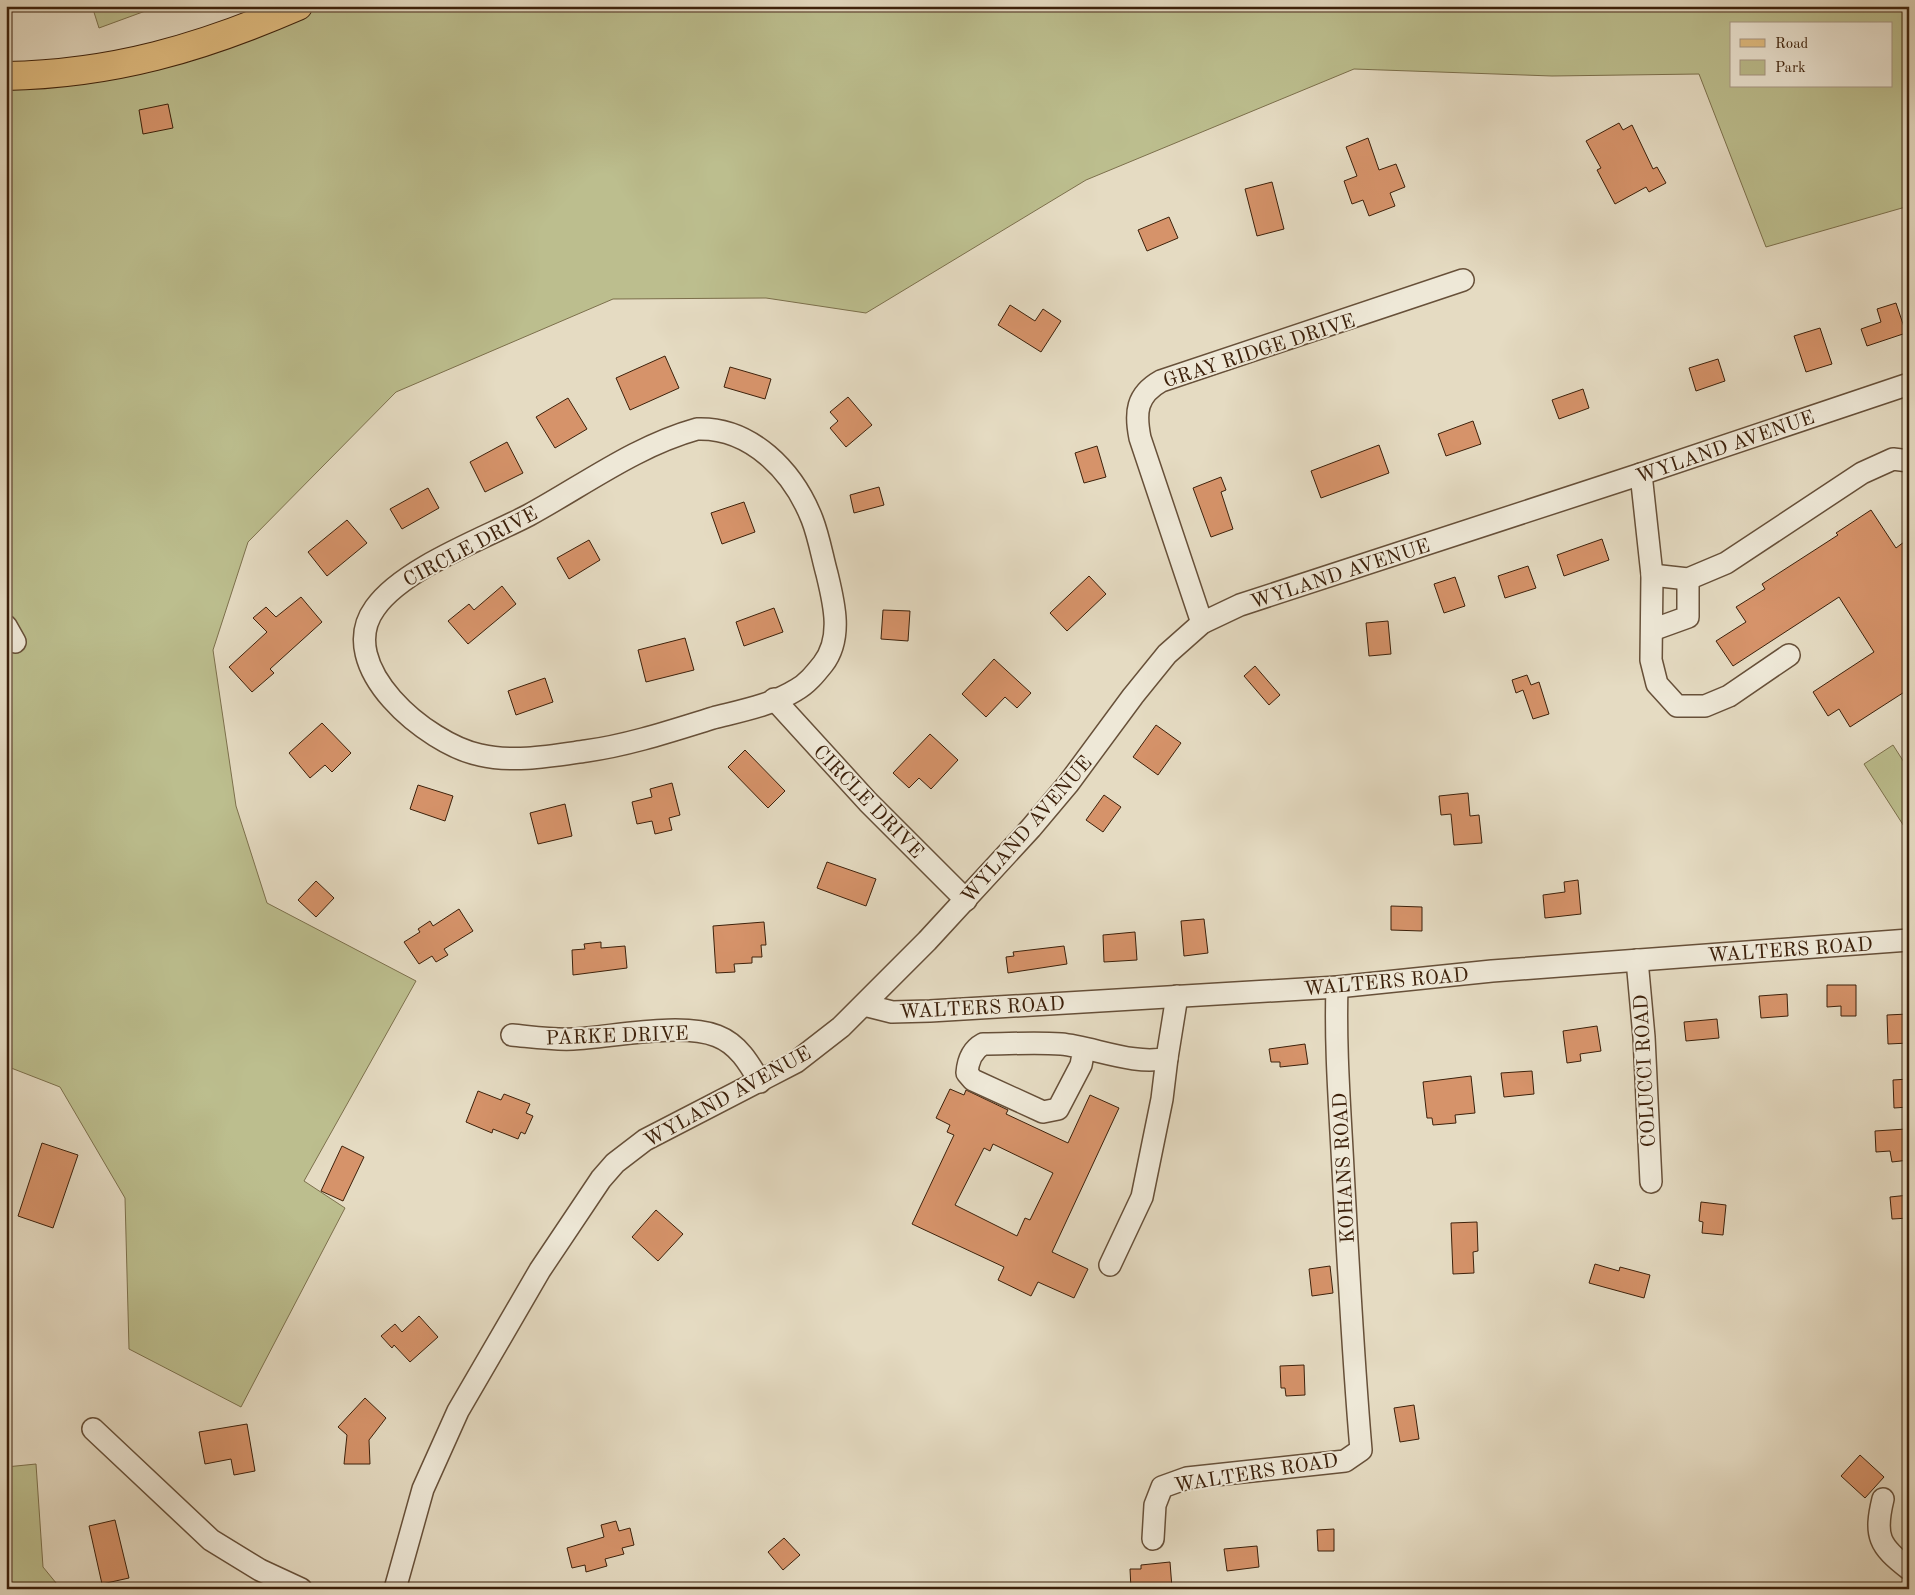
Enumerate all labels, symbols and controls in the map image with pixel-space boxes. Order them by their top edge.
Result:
legend [1730,22,1892,88]
text: Road [1775,37,1809,52]
text: Park [1775,61,1806,76]
street label: GRAY RIDGE DRIVE [1161,311,1358,392]
street label: WYLAND AVENUE [1634,408,1817,488]
street label: CIRCLE DRIVE [401,504,541,592]
street label: WYLAND AVENUE [1248,536,1433,613]
street label: CIRCLE DRIVE [809,742,926,863]
street label: WYLAND AVENUE [959,753,1096,908]
street label: WALTERS ROAD [1707,935,1873,967]
street label: WALTERS ROAD [1303,966,1470,1000]
street label: COLUCCI ROAD [1632,994,1660,1148]
street label: WALTERS ROAD [899,995,1065,1023]
street label: PARKE DRIVE [545,1025,689,1049]
street label: WYLAND AVENUE [641,1044,815,1152]
street label: KOHANS ROAD [1331,1092,1359,1244]
street label: WALTERS ROAD [1173,1451,1340,1497]

